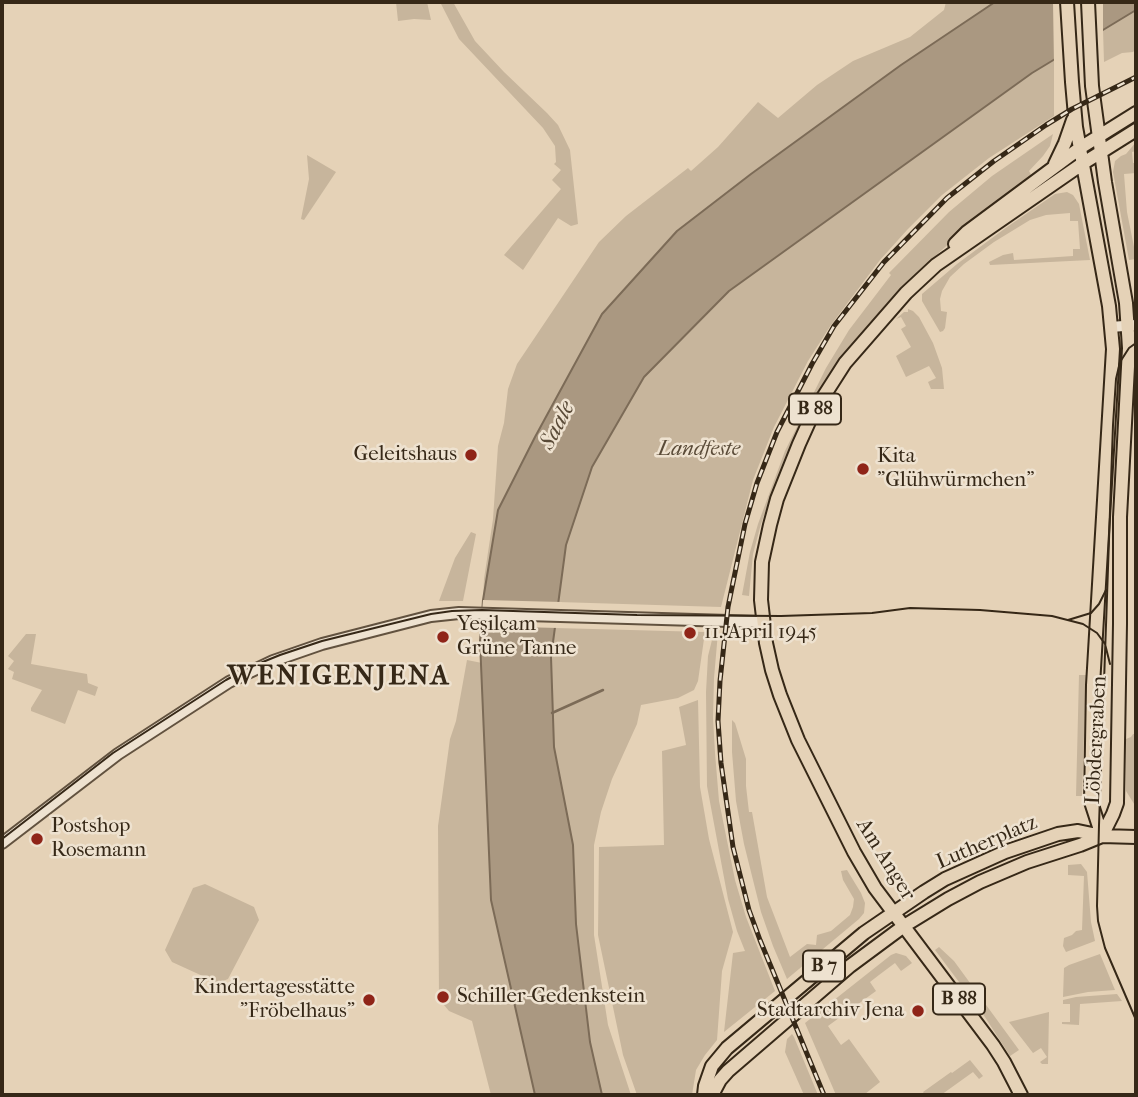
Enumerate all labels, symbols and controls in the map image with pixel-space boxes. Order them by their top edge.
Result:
road number: B 88 [789,394,841,424]
water label: Saale [534,397,582,455]
park label: Landfeste [658,437,740,463]
place label: Geleitshaus [353,442,457,468]
place label: Kita "Glühwürmchen" [877,444,1034,494]
marker: Geleitshaus [463,447,479,463]
marker: Kita "Glühwürmchen" [855,461,871,477]
place label: Yeşilçam Grüne Tanne [457,612,576,662]
place label: 11. April 1945 [704,620,817,646]
marker: 11. April 1945 [682,625,698,641]
marker: Yeşilçam Grüne Tanne [435,629,451,645]
district label: WENIGENJENA [229,660,449,694]
street label: Löbdergraben [1081,675,1113,805]
street label: Lutherplatz [933,810,1041,876]
place label: Postshop Rosemann [51,814,146,864]
street label: Am Anger [850,814,920,906]
marker: Postshop Rosemann [29,831,45,847]
road number: B 7 [803,950,845,982]
place label: Kindertagesstätte "Fröbelhaus" [194,975,355,1025]
place label: Schiller-Gedenkstein [457,984,645,1010]
road number: B 88 [933,984,985,1015]
marker: Schiller-Gedenkstein [435,989,451,1005]
marker: Kindertagesstätte "Fröbelhaus" [361,992,377,1008]
place label: Stadtarchiv Jena [757,998,904,1024]
marker: Stadtarchiv Jena [910,1003,926,1019]

